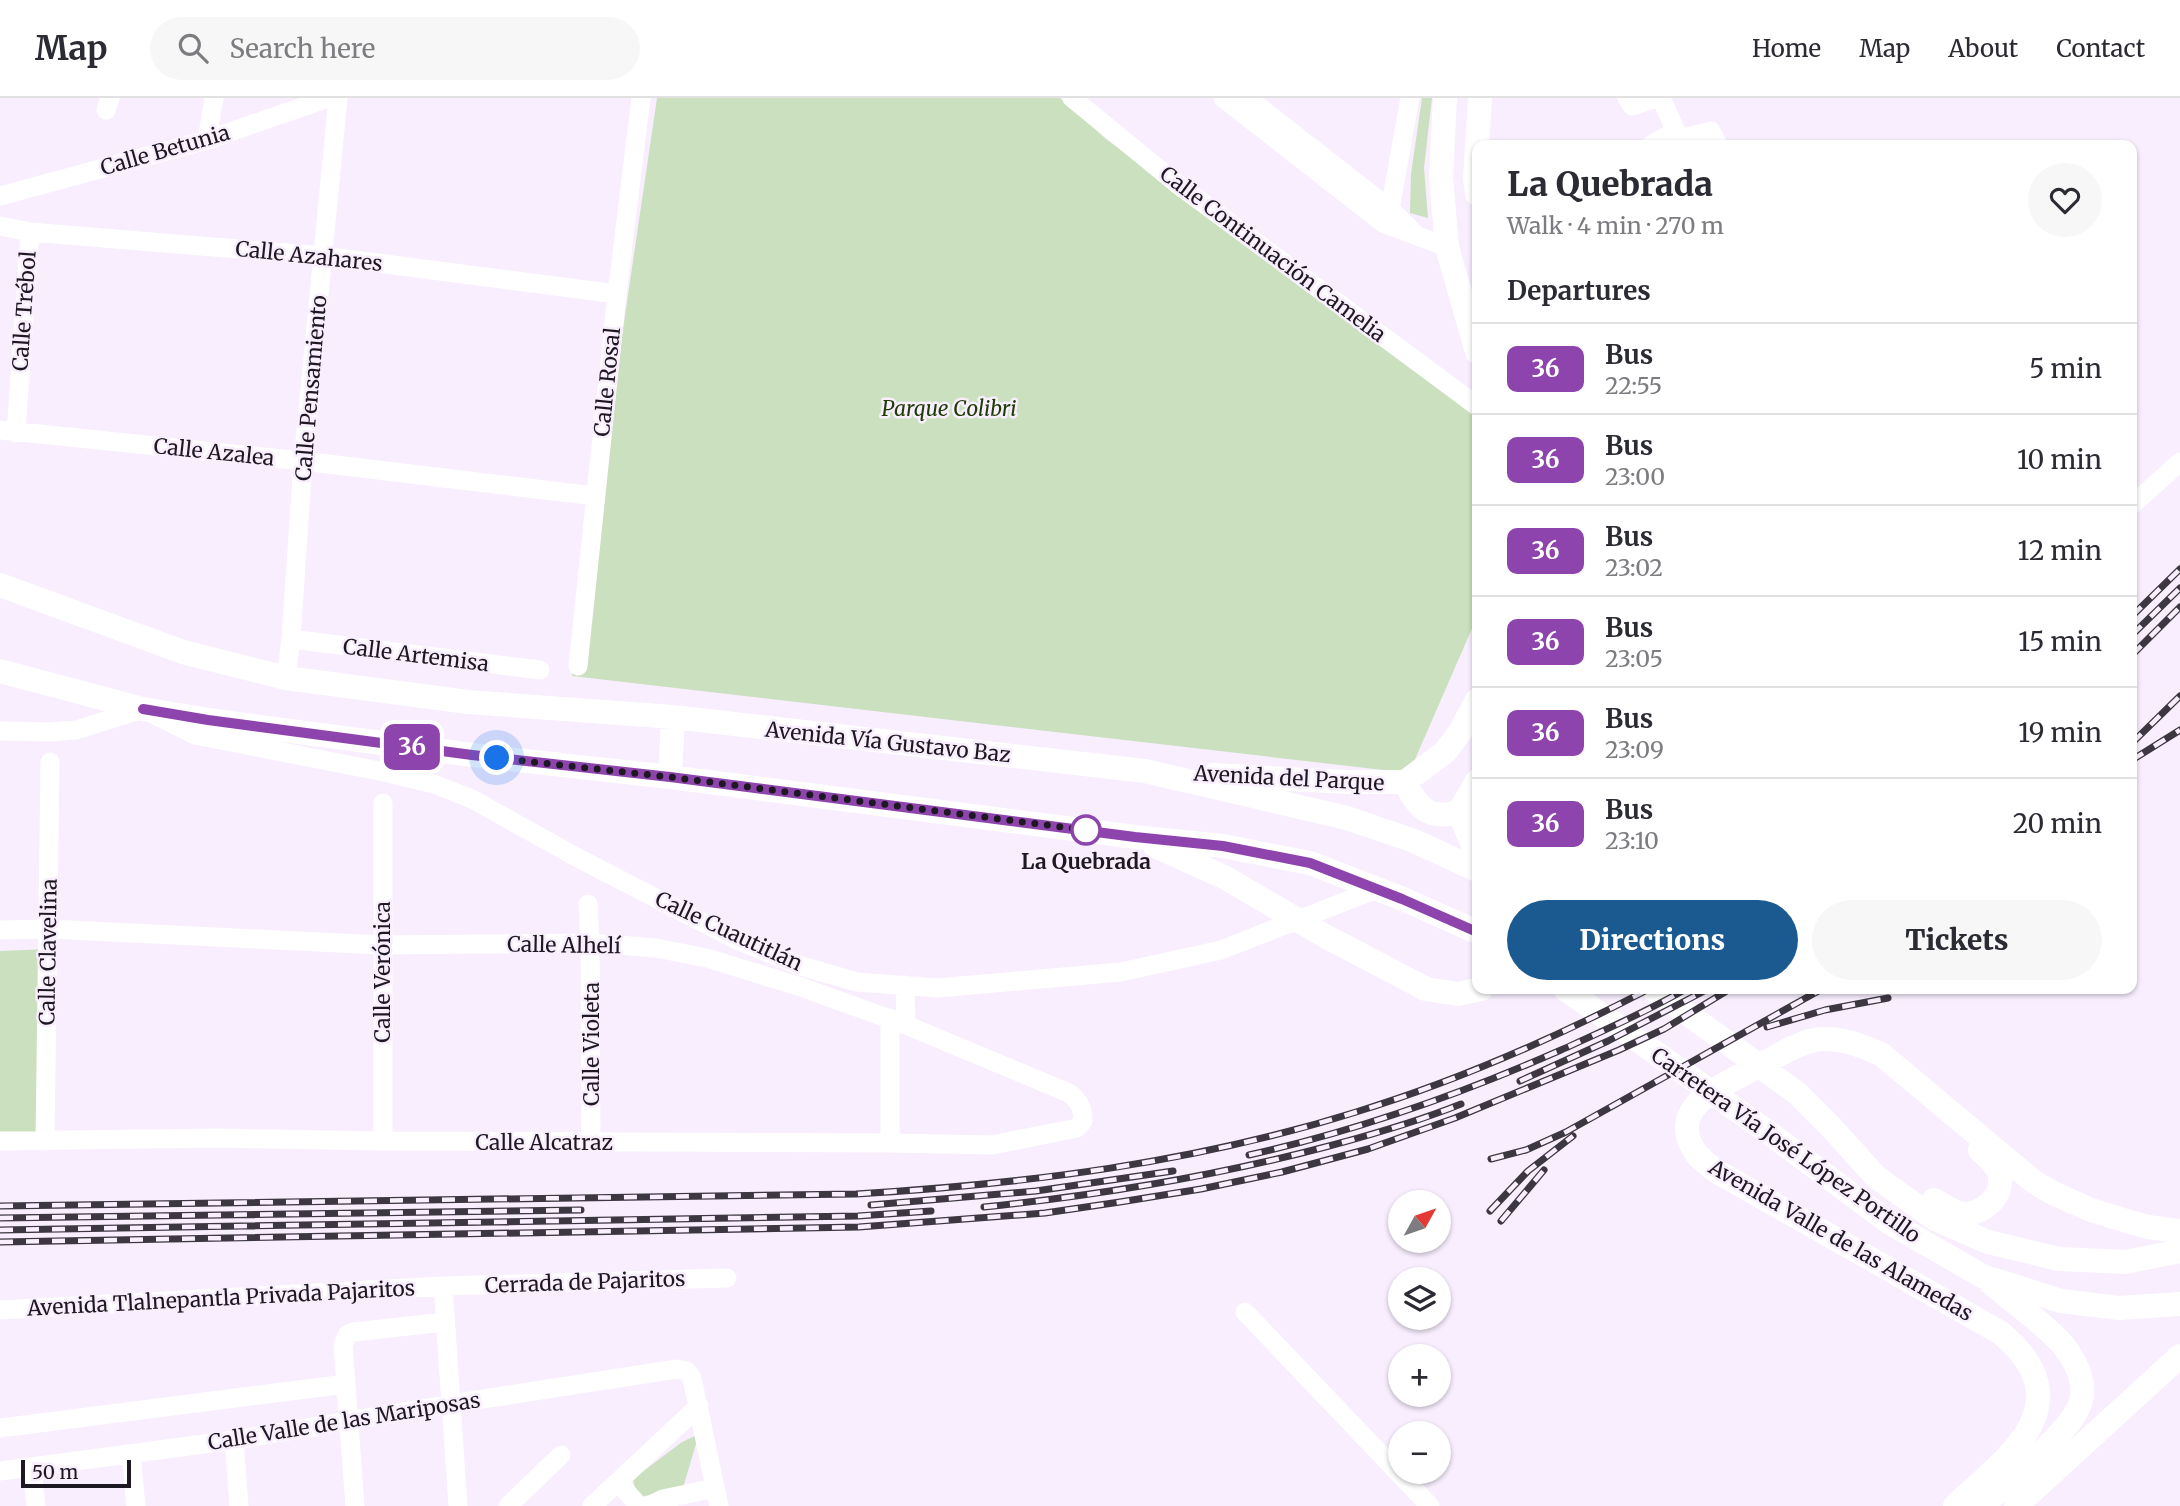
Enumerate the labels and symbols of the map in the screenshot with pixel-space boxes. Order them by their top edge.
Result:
street label: Calle Betunia [97,119,233,181]
street label: Calle Continuación Camelia [1155,160,1391,348]
street label: Calle Azahares [234,235,384,277]
street label: Calle Trébol [6,250,42,372]
street label: Calle Pensamiento [289,294,333,482]
street label: Calle Rosal [588,326,626,438]
park label: Parque Colibri [882,395,1016,422]
street label: Calle Azalea [152,432,276,472]
street label: Calle Artemisa [341,633,491,677]
street label: Avenida Vía Gustavo Baz [763,716,1012,768]
line badge: 36 [380,724,444,770]
your location [479,740,514,775]
street label: Avenida del Parque [1192,759,1385,796]
marker: La Quebrada [1071,815,1101,845]
place label: La Quebrada [1021,848,1151,875]
street label: Calle Clavelina [33,879,63,1025]
street label: Calle Cuautitlán [651,885,807,977]
street label: Calle Verónica [369,901,396,1043]
street label: Calle Alhelí [507,931,622,960]
street label: Calle Violeta [578,982,605,1106]
street label: Carretera Vía José López Portillo [1646,1041,1926,1249]
street label: Calle Alcatraz [475,1129,613,1156]
street label: Avenida Valle de las Alamedas [1703,1153,1978,1327]
north arrow [1388,1190,1451,1253]
street label: Cerrada de Pajaritos [484,1265,686,1299]
street label: Avenida Tlalnepantla Privada Pajaritos [25,1274,416,1322]
street label: Calle Valle de las Mariposas [206,1386,482,1456]
scale bar [21,1457,131,1489]

